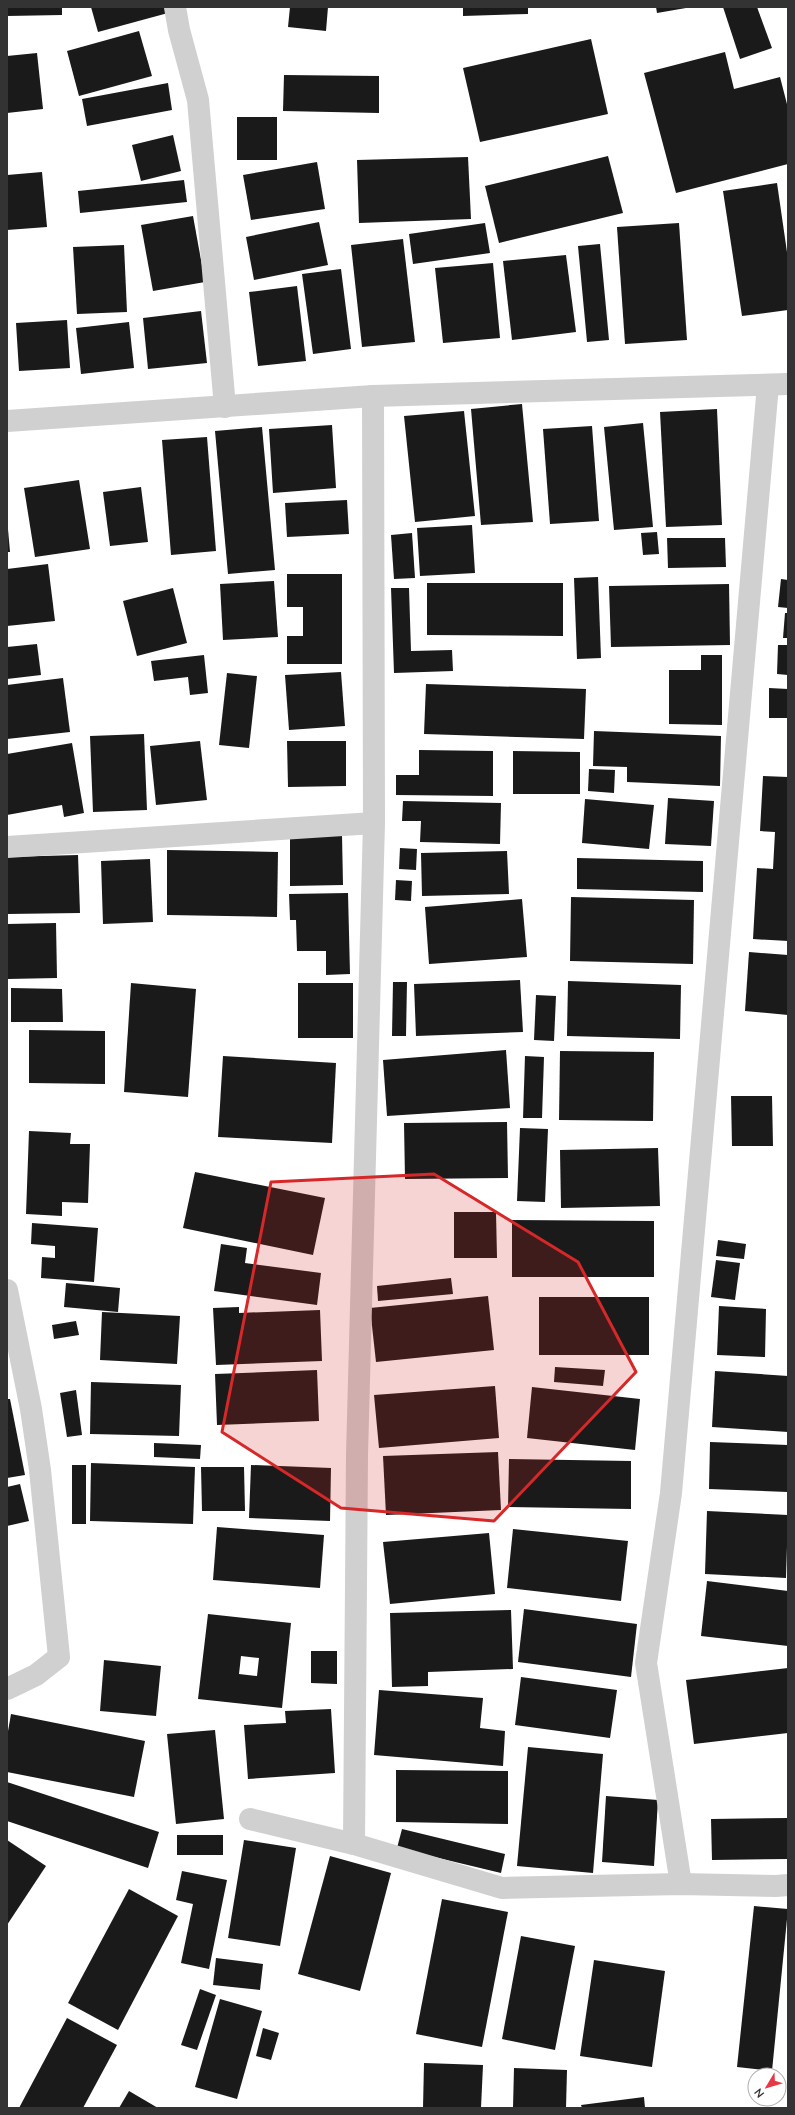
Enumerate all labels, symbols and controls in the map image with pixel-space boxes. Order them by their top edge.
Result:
north arrow [747,2067,787,2107]
text: N [751,2085,768,2101]

